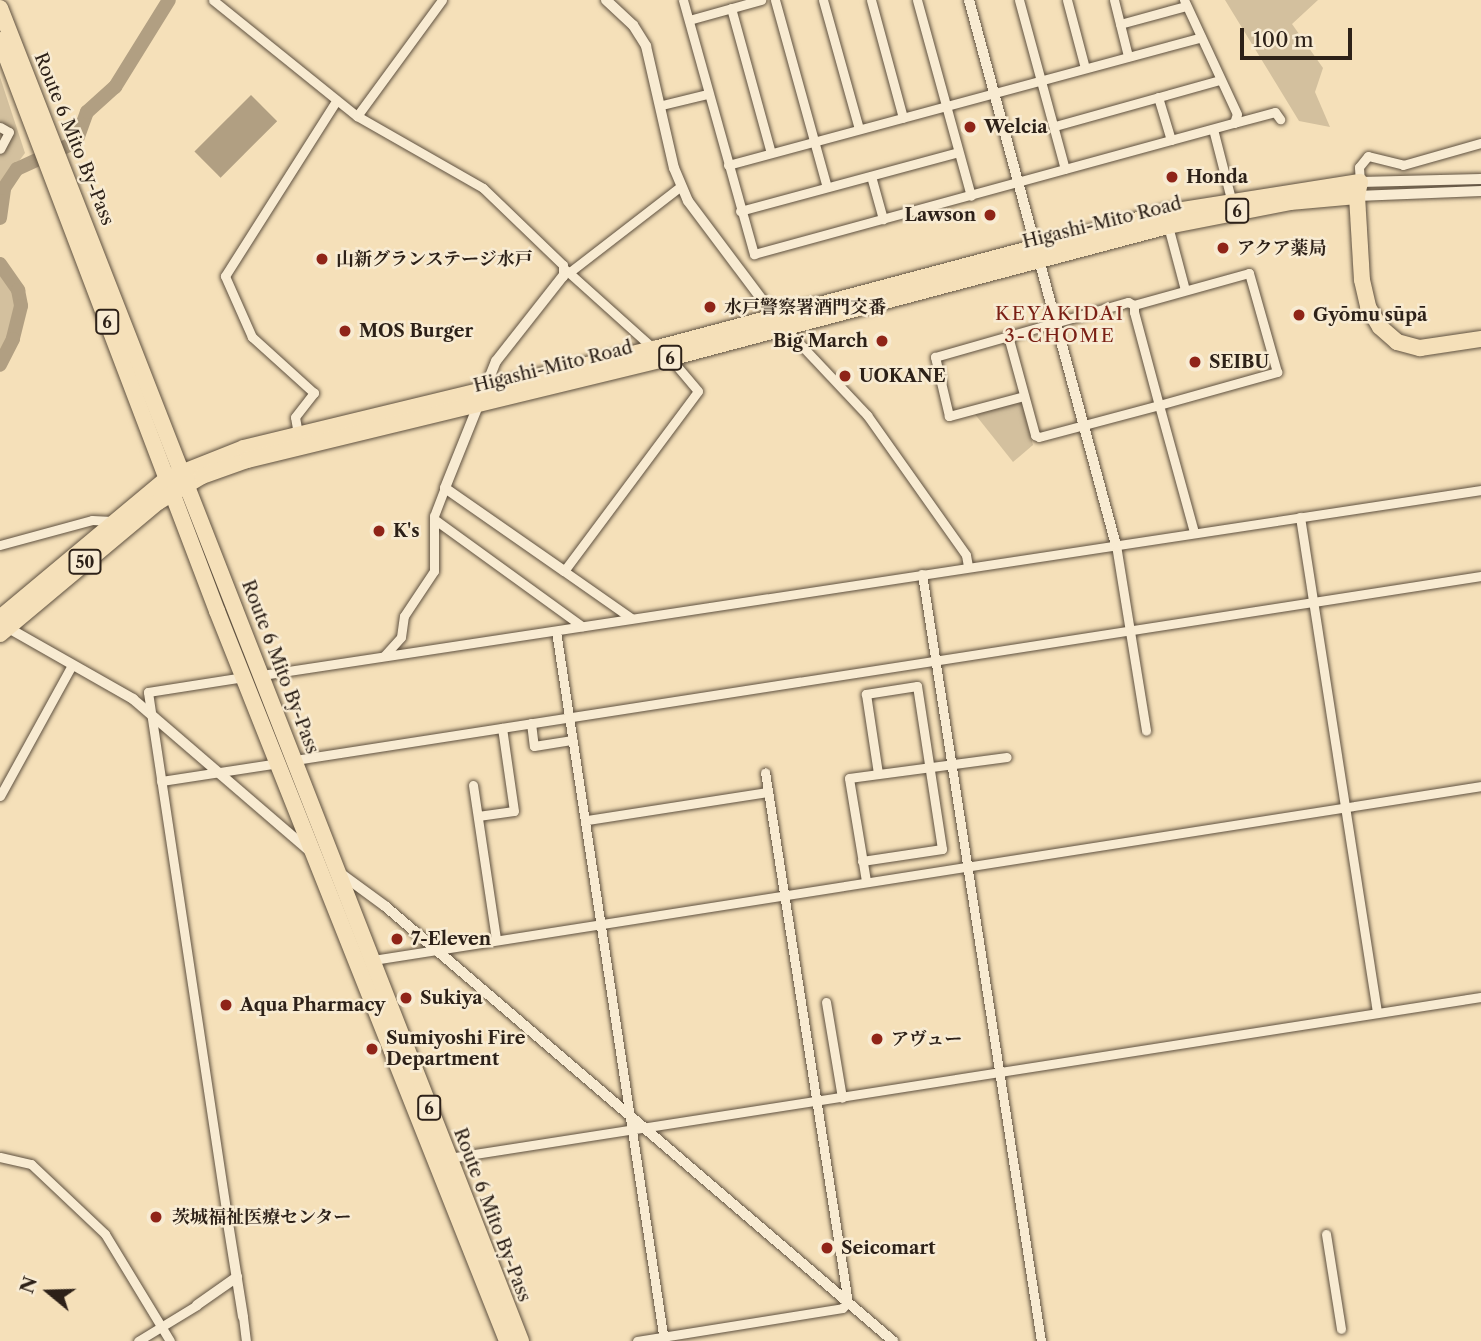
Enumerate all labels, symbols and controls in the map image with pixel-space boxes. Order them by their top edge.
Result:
scale bar [1243,14,1355,58]
text: 100 m [1253,27,1314,52]
street label: Route 6 Mito By-Pass [29,50,119,228]
place label: Welcia [984,116,1048,138]
marker: Welcia [962,119,978,135]
place label: Honda [1186,166,1248,188]
marker: Honda [1164,169,1180,185]
street label: Higashi-Mito Road [1020,193,1184,253]
road number: 6 [1225,198,1249,224]
place label: Lawson [905,204,976,226]
marker: Lawson [982,207,998,223]
place label: アクア薬局 [1237,237,1327,259]
marker: アクア薬局 [1215,240,1231,256]
place label: 山新グランステージ水戸 [336,248,534,270]
marker: 山新グランステージ水戸 [314,251,330,267]
place label: 水戸警察署酒門交番 [724,296,886,318]
marker: 水戸警察署酒門交番 [702,299,718,315]
district label: KEYAKIDAI 3-CHOME [996,303,1124,347]
place label: Gyōmu sūpā [1313,304,1427,326]
marker: Gyōmu sūpā [1291,307,1307,323]
road number: 6 [95,310,119,334]
place label: MOS Burger [359,320,473,342]
marker: MOS Burger [337,323,353,339]
place label: Big March [773,330,868,352]
marker: Big March [874,333,890,349]
street label: Higashi-Mito Road [471,337,635,397]
road number: 6 [658,346,682,370]
place label: SEIBU [1209,351,1269,373]
marker: SEIBU [1187,354,1203,370]
place label: UOKANE [859,365,946,387]
marker: UOKANE [837,368,853,384]
place label: K's [393,520,419,542]
marker: K's [371,523,387,539]
road number: 50 [68,550,102,575]
street label: Route 6 Mito By-Pass [237,577,323,757]
place label: 7-Eleven [411,928,491,950]
marker: 7-Eleven [389,931,405,947]
place label: Sukiya [420,987,483,1009]
marker: Sukiya [398,990,414,1006]
place label: Aqua Pharmacy [240,994,386,1016]
marker: Aqua Pharmacy [218,997,234,1013]
place label: Sumiyoshi Fire Department [386,1028,525,1070]
place label: アヴュー [891,1028,963,1050]
marker: アヴュー [869,1031,885,1047]
marker: Sumiyoshi Fire Department [364,1041,380,1057]
road number: 6 [417,1096,441,1120]
street label: Route 6 Mito By-Pass [449,1125,535,1305]
place label: 茨城福祉医療センター [172,1206,352,1228]
marker: 茨城福祉医療センター [146,1207,166,1227]
place label: Seicomart [841,1237,935,1259]
marker: Seicomart [819,1240,835,1256]
north arrow [14,1257,84,1327]
text: N [15,1273,42,1297]

